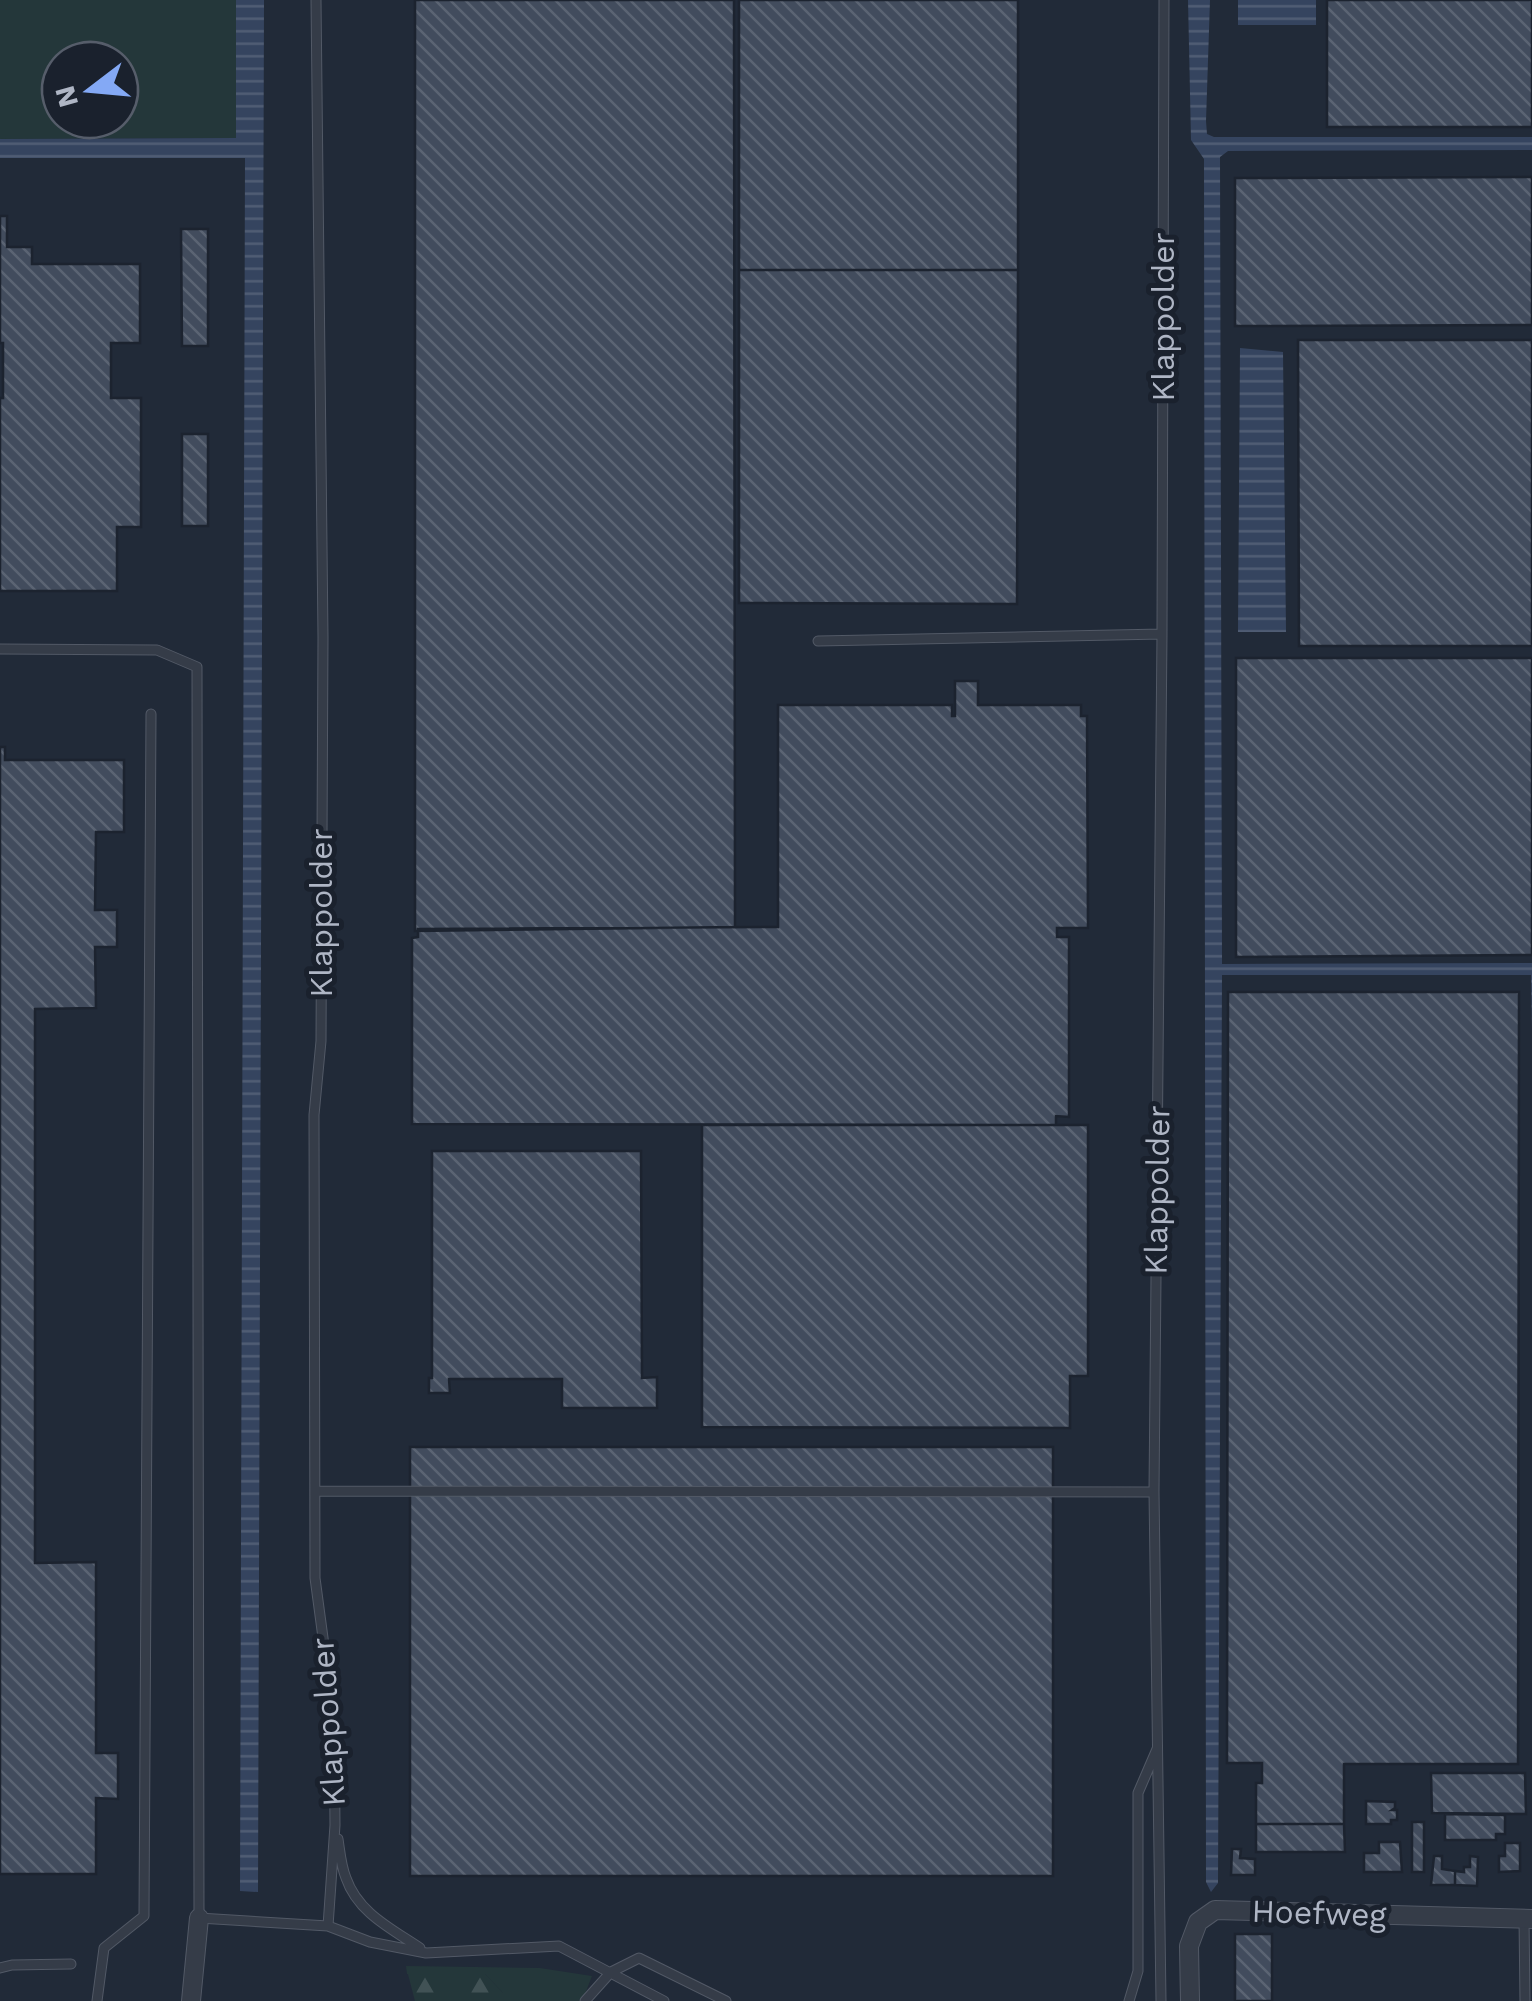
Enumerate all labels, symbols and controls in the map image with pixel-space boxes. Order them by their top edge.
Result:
north arrow [40,40,140,140]
text: N [48,82,85,111]
street label: Klappolder [1144,232,1182,402]
street label: Klappolder [302,828,340,998]
street label: Klappolder [1137,1105,1177,1275]
street label: Klappolder [303,1636,353,1808]
street label: Hoefweg [1251,1892,1388,1934]

